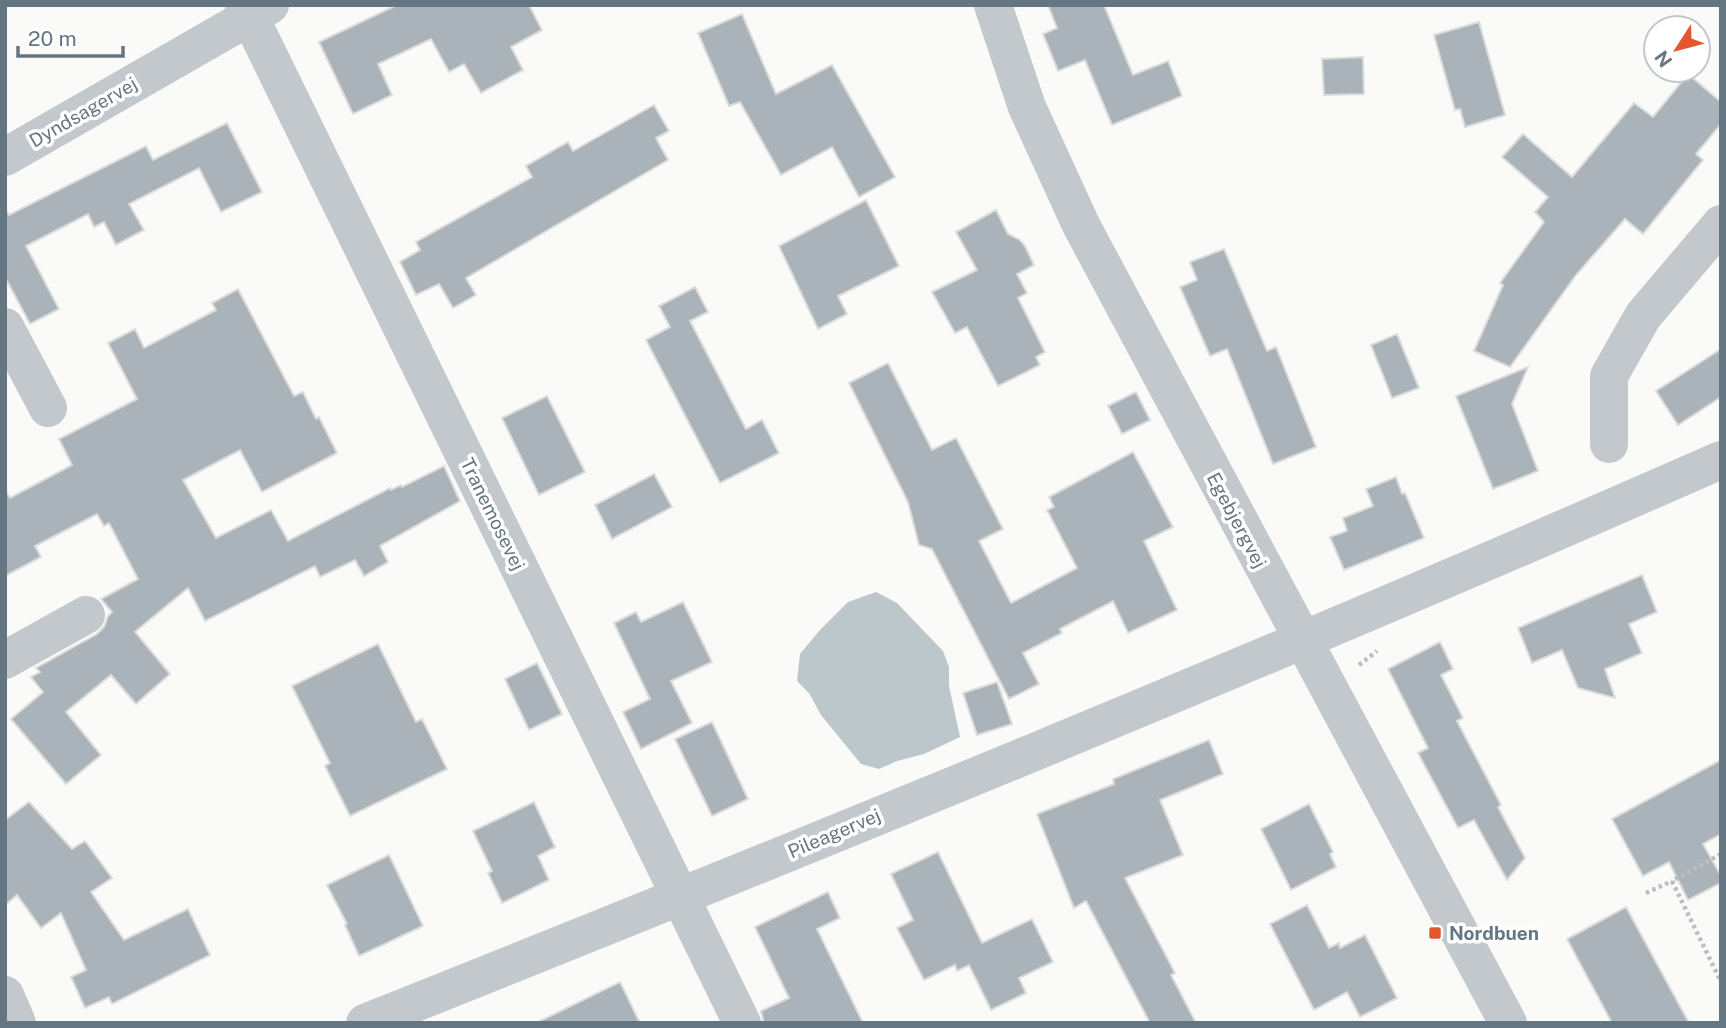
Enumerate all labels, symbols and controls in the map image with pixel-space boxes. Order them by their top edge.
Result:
scale bar [18,14,122,58]
north arrow [1642,14,1712,84]
text: 20 m [28,26,77,51]
text: N [1650,47,1677,71]
street label: Dyndsagervej [25,72,141,152]
street label: Tranemosevej [456,454,530,574]
street label: Egebjergvej [1203,468,1271,572]
street label: Pileagervej [784,804,884,862]
place label: Nordbuen [1449,922,1539,944]
marker: Nordbuen [1427,925,1443,941]

